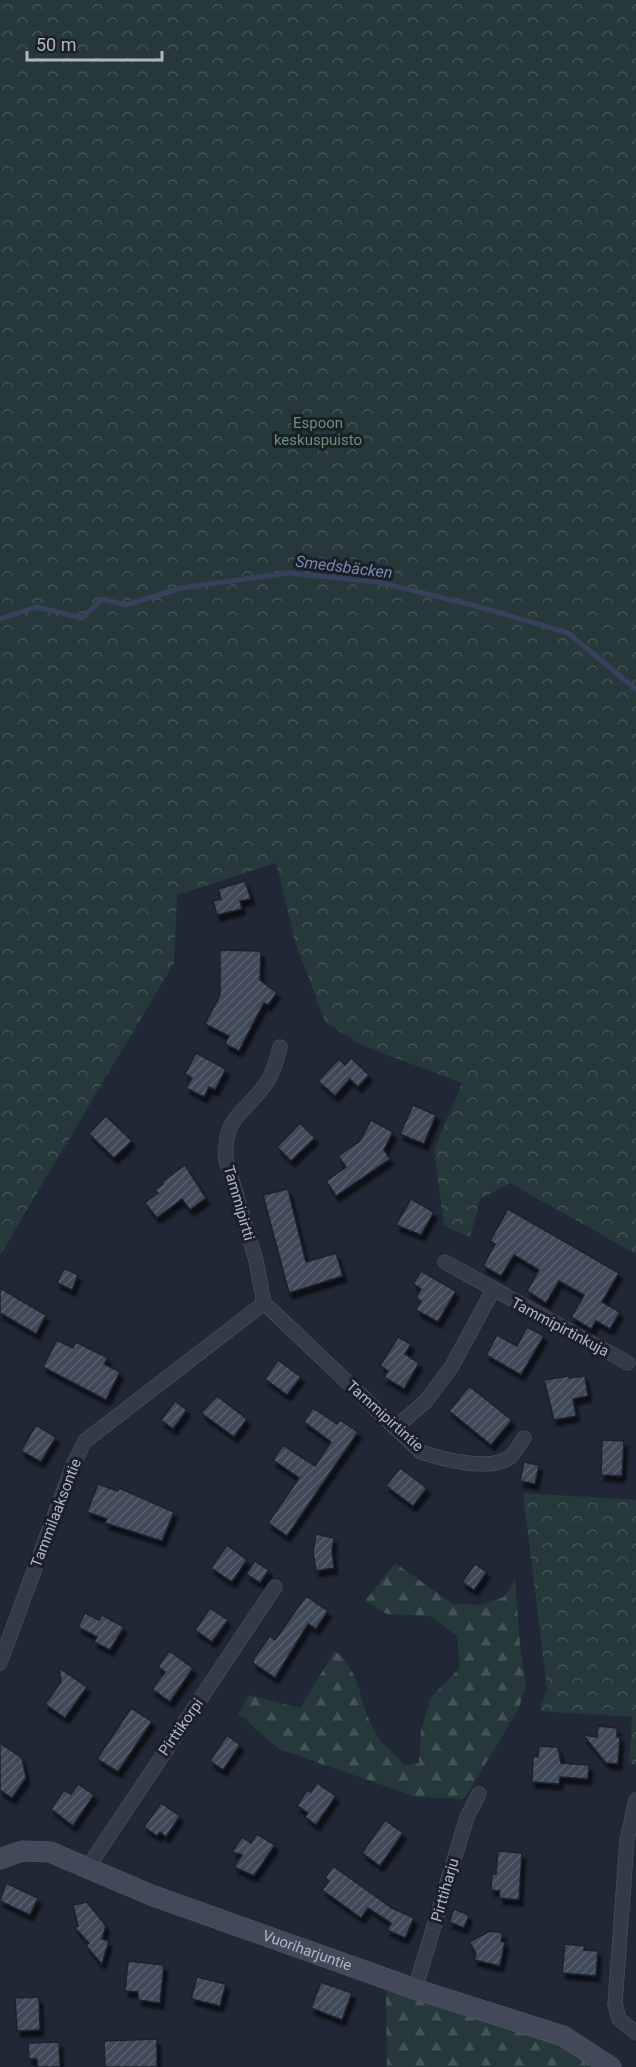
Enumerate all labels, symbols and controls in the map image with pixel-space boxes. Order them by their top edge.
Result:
scale bar [27,24,162,62]
text: 50 m [36,34,76,55]
park label: Espoon keskuspuisto [274,414,362,449]
water label: Smedsbäcken [294,552,394,582]
street label: Tammipirtti [220,1163,258,1243]
street label: Tammipirtinkuja [508,1294,612,1360]
street label: Tammipirtintie [343,1377,427,1455]
street label: Tammilaaksontie [27,1456,85,1570]
street label: Pirttikorpi [155,1695,207,1759]
street label: Pirttiharju [427,1856,463,1924]
street label: Vuoriharjuntie [260,1927,354,1975]

